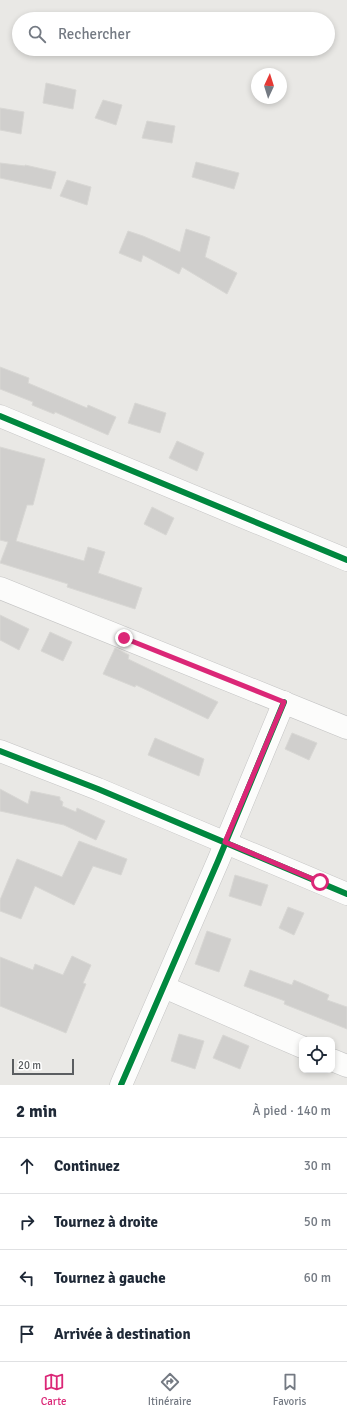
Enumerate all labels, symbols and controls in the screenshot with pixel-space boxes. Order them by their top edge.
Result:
search box [12,12,335,56]
icon: search [26,23,48,45]
text: Rechercher [58,25,131,43]
north arrow [251,68,287,104]
route end [115,629,133,647]
route start [311,873,329,891]
map controls [299,1037,335,1073]
button: locate [299,1037,335,1073]
scale bar [12,1057,74,1076]
text: 20 m [18,1059,41,1072]
text: 2 min [16,1101,57,1122]
text: À pied · 140 m [252,1103,331,1119]
icon: ahead [16,1155,38,1177]
text: Continuez [54,1157,120,1175]
text: 30 m [304,1158,331,1174]
icon: right [16,1211,38,1233]
text: Tournez à droite [54,1213,158,1231]
text: 50 m [304,1214,331,1230]
icon: left [16,1267,38,1289]
text: Tournez à gauche [54,1269,166,1287]
text: 60 m [304,1270,331,1286]
icon: arrive [16,1323,38,1345]
text: Arrivée à destination [54,1325,191,1343]
tab: Carte [41,1371,66,1408]
tab: Itinéraire [148,1371,191,1408]
tab: Favoris [273,1371,306,1408]

